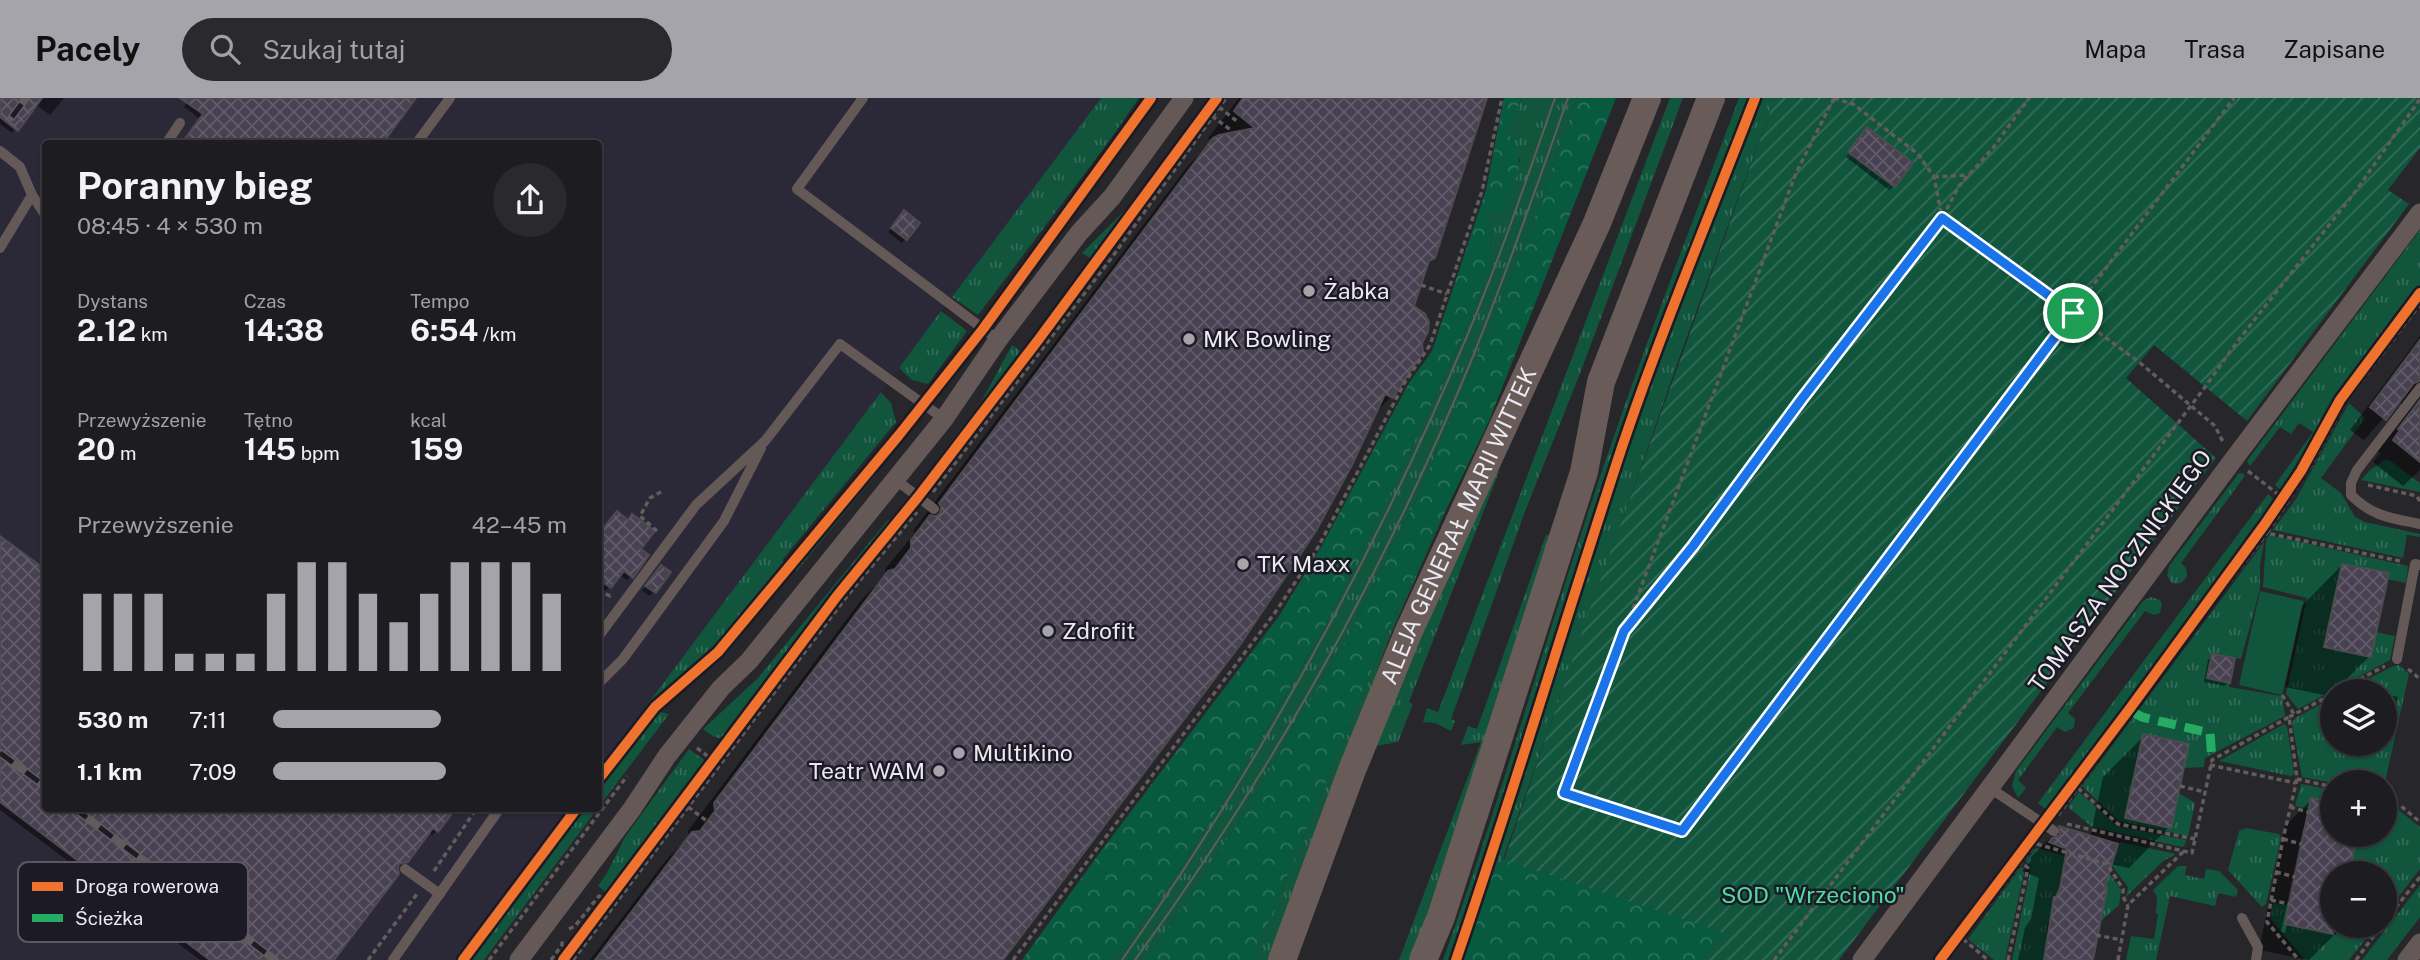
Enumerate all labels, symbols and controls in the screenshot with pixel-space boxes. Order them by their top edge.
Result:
search box [182,18,672,81]
text: Pacely [35,30,140,68]
icon: search [206,30,244,68]
text: Szukaj tutaj [262,34,405,65]
text: Mapa [2084,35,2146,63]
text: Trasa [2184,35,2245,63]
text: Zapisane [2283,35,2385,63]
text: Poranny bieg [77,163,313,208]
button: share [493,163,567,237]
text: 08:45 · 4 × 530 m [77,212,263,239]
place label: Żabka [1323,277,1390,304]
marker: Żabka [1301,283,1317,299]
pin [2043,283,2103,343]
text: Dystans [77,290,148,312]
text: Czas [244,290,286,312]
text: Tempo [410,290,470,312]
icon: arrive [2054,294,2092,332]
text: 2.12 [77,312,136,348]
text: 14:38 [244,312,324,348]
text: 6:54 [410,312,478,348]
text: km [136,323,168,345]
text: /km [478,323,517,345]
place label: MK Bowling [1203,325,1331,352]
marker: MK Bowling [1181,331,1197,347]
street label: ALEJA GENERAŁ MARII WITTEK [1375,363,1542,688]
text: Przewyższenie [77,409,207,431]
text: Tętno [244,409,293,431]
text: kcal [410,409,447,431]
text: 20 [77,431,115,467]
text: 145 [244,431,296,467]
text: 159 [410,431,463,467]
text: m [115,442,136,464]
text: bpm [296,442,340,464]
street label: TOMASZA NOCZNICKIEGO [2023,444,2217,697]
text: Przewyższenie [77,511,234,538]
text: 42–45 m [472,511,567,538]
place label: TK Maxx [1257,550,1350,577]
marker: TK Maxx [1235,556,1251,572]
place label: Zdrofit [1062,617,1135,644]
marker: Zdrofit [1040,623,1056,639]
map controls [2320,679,2397,938]
button: layers [2320,679,2397,756]
text: 530 m [77,706,148,733]
text: 7:11 [189,706,227,733]
place label: Multikino [973,739,1073,766]
marker: Multikino [951,745,967,761]
place label: Teatr WAM [809,757,925,784]
text: 1.1 km [77,758,142,785]
text: 7:09 [189,758,236,785]
marker: Teatr WAM [931,763,947,779]
button: + [2320,770,2397,847]
button: − [2320,861,2397,938]
legend [18,862,248,942]
text: Droga rowerowa [75,875,219,897]
park label: SOD "Wrzeciono" [1721,881,1905,908]
text: Ścieżka [75,907,143,929]

